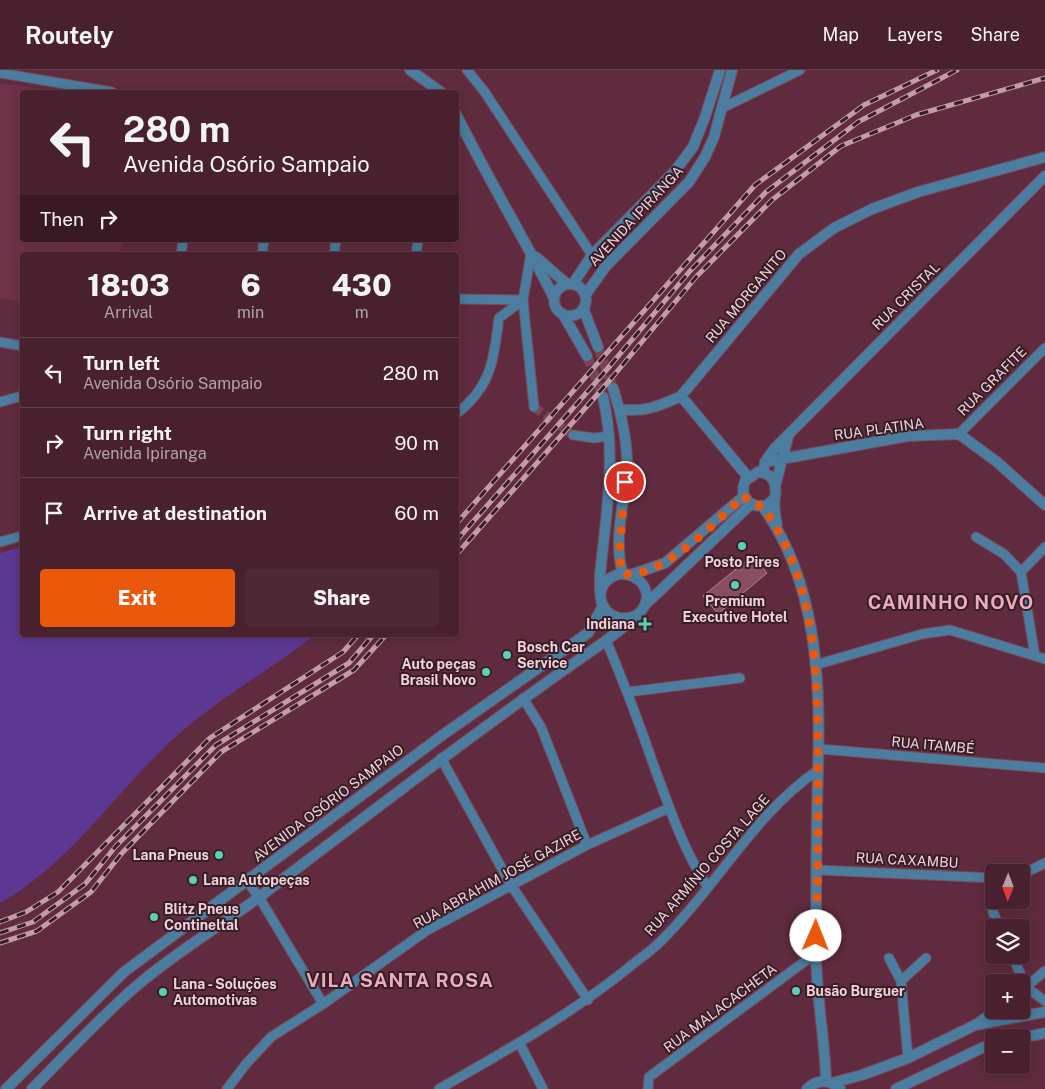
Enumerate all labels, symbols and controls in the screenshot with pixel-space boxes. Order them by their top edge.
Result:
text: Routely [25,21,114,49]
text: Map [823,24,859,45]
text: Layers [887,24,943,45]
text: Share [971,24,1020,45]
text: 280 m [123,109,230,150]
icon: left [40,110,105,175]
text: Avenida Osório Sampaio [123,151,370,177]
street label: AVENIDA IPIRANGA [586,163,686,269]
icon: right [94,205,122,233]
text: Then [40,208,84,230]
street label: RUA MORGANITO [702,246,790,346]
street label: RUA CRISTAL [869,259,943,333]
text: 18:03 [87,267,170,303]
text: 6 [240,267,261,303]
text: 430 [331,267,392,303]
text: Arrival [104,303,153,322]
text: min [237,303,264,322]
text: m [355,303,368,322]
street label: RUA GRAFITE [954,343,1030,419]
text: Turn left [83,352,160,374]
icon: left [40,359,68,387]
text: 280 m [383,362,439,384]
text: Avenida Osório Sampaio [83,374,262,393]
street label: RUA PLATINA [833,415,925,443]
text: Turn right [83,422,172,444]
icon: right [40,429,68,457]
text: 90 m [395,432,439,454]
text: Avenida Ipiranga [83,444,207,463]
pin [604,461,646,503]
icon: arrive [611,468,639,496]
icon: arrive [40,499,68,527]
text: Arrive at destination [83,502,267,524]
text: 60 m [395,502,439,524]
marker: Posto Pires [736,540,748,552]
place label: Posto Pires [704,554,780,570]
button: Exit [40,569,235,627]
button: Share [245,569,439,627]
marker: Premium Executive Hotel [729,579,741,591]
district label: CAMINHO NOVO [868,591,1034,613]
place label: Premium Executive Hotel [682,593,788,625]
place label: Indiana [586,616,635,632]
marker: Indiana [639,618,651,630]
place label: Bosch Car Service [517,639,585,671]
marker: Bosch Car Service [501,649,513,661]
place label: Auto peças Brasil Novo [400,656,476,688]
marker: Auto peças Brasil Novo [480,666,492,678]
street label: RUA ITAMBÉ [891,732,975,757]
street label: AVENIDA OSÓRIO SAMPAIO [248,740,406,865]
street label: RUA ARMÍNIO COSTA LAGE [641,790,773,939]
street label: RUA ABRAHIM JOSÉ GAZIRE [410,825,584,932]
place label: Lana Pneus [133,847,209,863]
marker: Lana Pneus [213,849,225,861]
street label: RUA CAXAMBU [855,849,959,871]
north arrow [985,864,1030,909]
map controls [985,864,1030,1074]
place label: Lana Autopeças [203,872,310,888]
marker: Lana Autopeças [187,874,199,886]
place label: Blitz Pneus Contineltal [164,901,239,933]
position arrow [789,909,841,961]
marker: Blitz Pneus Contineltal [148,911,160,923]
button: layers [985,919,1030,964]
street label: RUA MALACACHETA [660,960,780,1056]
district label: VILA SANTA ROSA [306,969,494,991]
button: + [985,974,1030,1019]
place label: Lana - Soluções Automotivas [173,976,277,1008]
place label: Busão Burguer [806,983,905,999]
marker: Busão Burguer [790,985,802,997]
marker: Lana - Soluções Automotivas [157,986,169,998]
button: − [985,1029,1030,1074]

